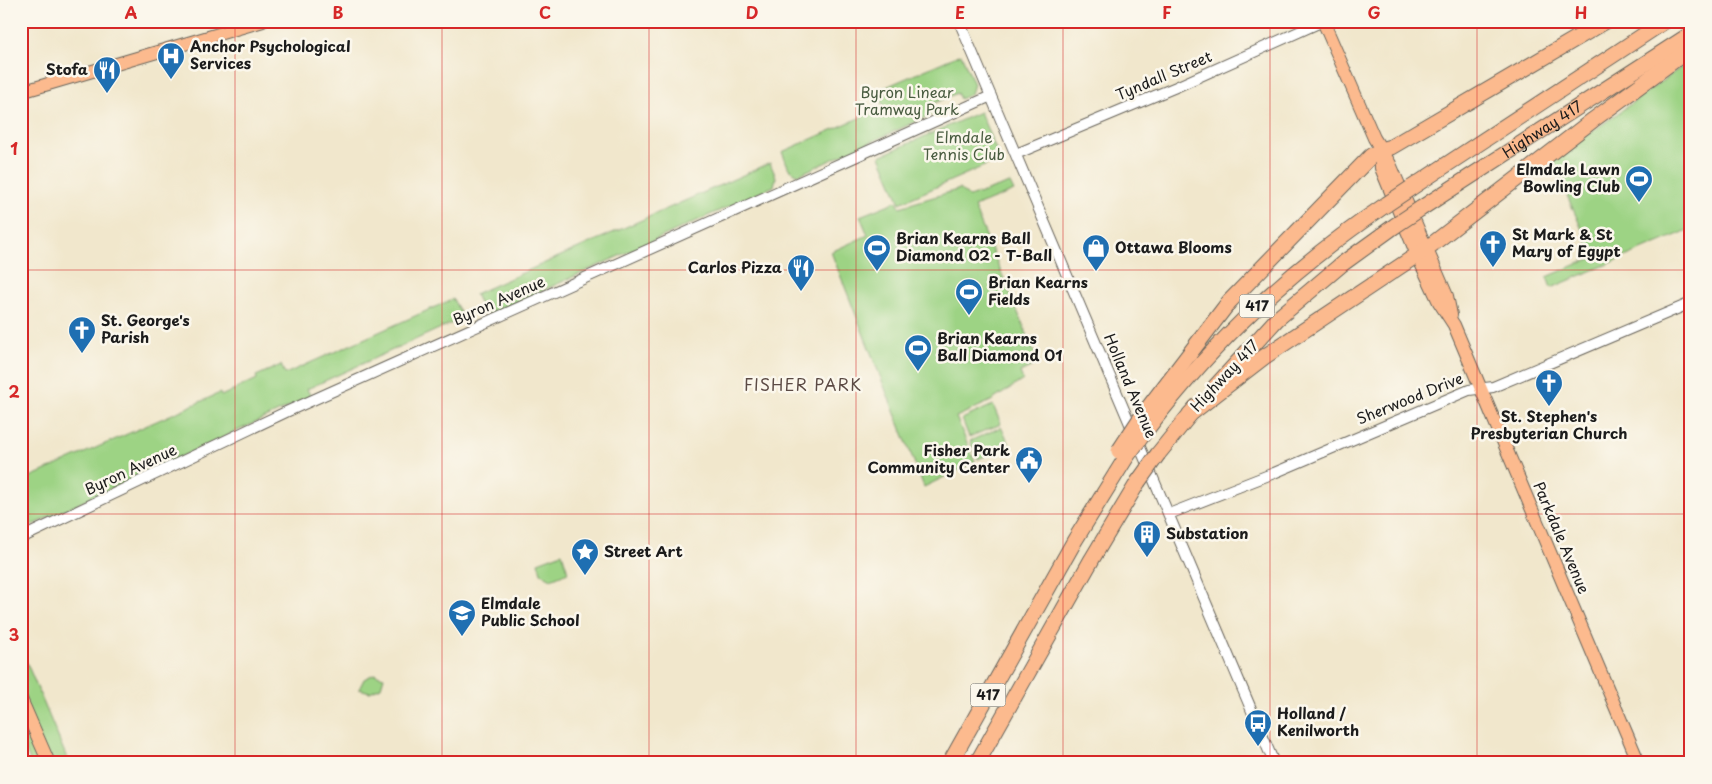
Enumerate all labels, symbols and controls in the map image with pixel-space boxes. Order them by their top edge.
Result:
text: A [125,0,138,24]
text: B [333,0,344,24]
text: C [539,0,551,24]
text: D [746,0,758,24]
text: E [955,0,965,24]
text: F [1162,0,1172,24]
text: G [1367,0,1381,24]
text: H [1575,0,1587,24]
place label: Anchor Psychological Services [190,34,351,74]
hospital icon: Anchor Psychological Services [156,41,186,80]
street label: Tyndall Street [1112,44,1215,105]
restaurant icon: Stofa [92,55,122,94]
place label: Stofa [46,57,88,80]
park label: Byron Linear Tramway Park [855,80,959,120]
street label: Highway 417 [1497,94,1587,163]
park label: Elmdale Tennis Club [923,125,1005,165]
text: 1 [10,136,18,160]
place label: Elmdale Lawn Bowling Club [1516,157,1620,197]
sports icon: Elmdale Lawn Bowling Club [1624,164,1654,203]
place label: St Mark & St Mary of Egypt [1512,222,1621,262]
place label: Brian Kearns Ball Diamond 02 - T-Ball [896,226,1052,266]
church icon: St Mark & St Mary of Egypt [1478,229,1508,268]
sports icon: Brian Kearns Ball Diamond 02 - T-Ball [862,233,892,272]
shop icon: Ottawa Blooms [1081,233,1111,272]
place label: Ottawa Blooms [1115,235,1232,258]
restaurant icon: Carlos Pizza [786,253,816,292]
place label: Carlos Pizza [688,255,782,278]
street label: Byron Avenue [449,269,548,330]
place label: Brian Kearns Fields [988,270,1088,310]
sports icon: Brian Kearns Fields [954,277,984,316]
road number: 417 [1240,294,1274,318]
place label: St. George's Parish [101,308,190,348]
church icon: St. George's Parish [67,315,97,354]
place label: Brian Kearns Ball Diamond 01 [937,326,1062,366]
street label: Holland Avenue [1099,330,1164,441]
sports icon: Brian Kearns Ball Diamond 01 [903,333,933,372]
street label: Highway 417 [1184,333,1264,416]
street label: Sherwood Drive [1353,366,1466,429]
church icon: St. Stephen's Presbyterian Church [1534,368,1564,407]
district label: FISHER PARK [744,372,862,396]
text: 2 [8,379,20,403]
place label: St. Stephen's Presbyterian Church [1471,404,1627,444]
street label: Byron Avenue [81,437,180,500]
place label: Fisher Park Community Center [868,438,1010,478]
public building icon: Fisher Park Community Center [1014,445,1044,484]
street label: Parkdale Avenue [1528,478,1596,597]
building icon: Substation [1132,519,1162,558]
place label: Substation [1166,521,1248,544]
place icon: Street Art [570,537,600,576]
place label: Street Art [604,539,683,562]
place label: Elmdale Public School [481,591,580,631]
school or university icon: Elmdale Public School [447,598,477,637]
text: 3 [9,622,19,646]
road number: 417 [970,684,1006,706]
place label: Holland / Kenilworth [1277,701,1359,741]
bus stop icon: Holland / Kenilworth [1243,708,1273,747]

